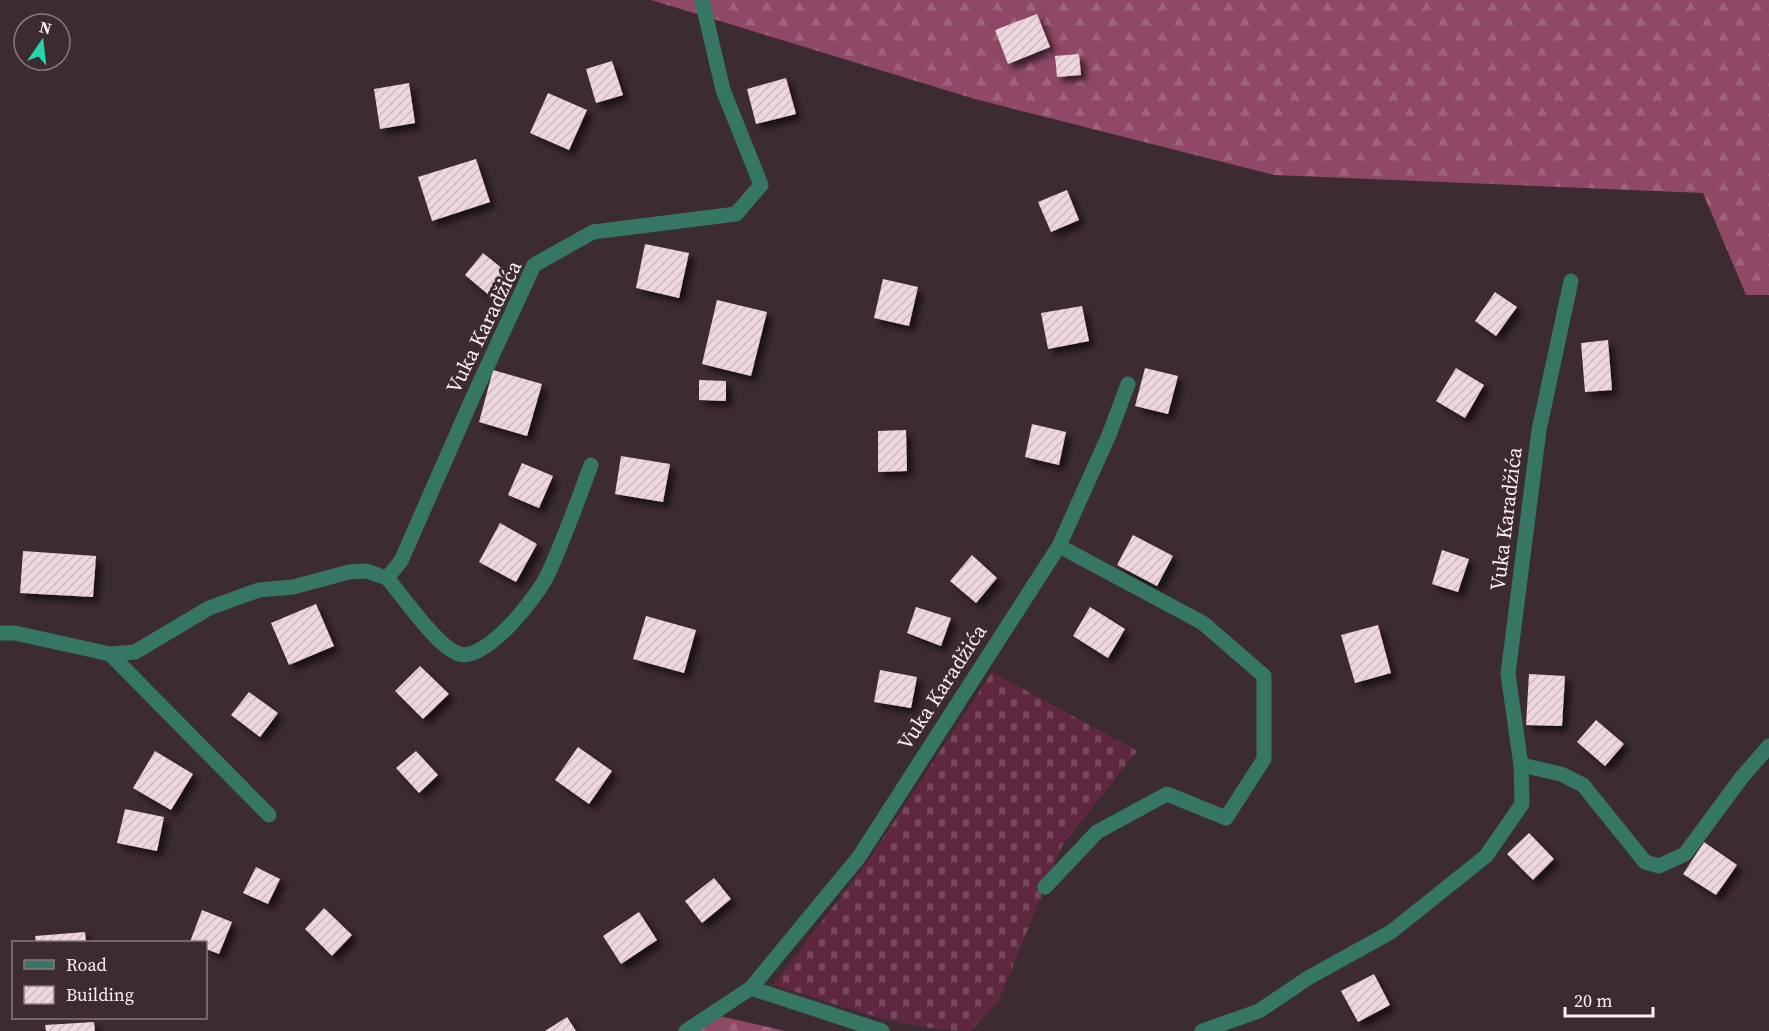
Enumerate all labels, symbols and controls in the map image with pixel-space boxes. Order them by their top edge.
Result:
north arrow [12,12,72,72]
text: N [37,15,54,40]
street label: Vuka Karadžića [439,255,528,398]
street label: Vuka Karadžića [1482,445,1529,592]
street label: Vuka Karadžića [890,618,993,755]
legend [12,941,207,1019]
text: Road [66,952,107,977]
scale bar [1565,980,1654,1018]
text: Building [66,982,134,1007]
text: 20 m [1574,988,1612,1013]

